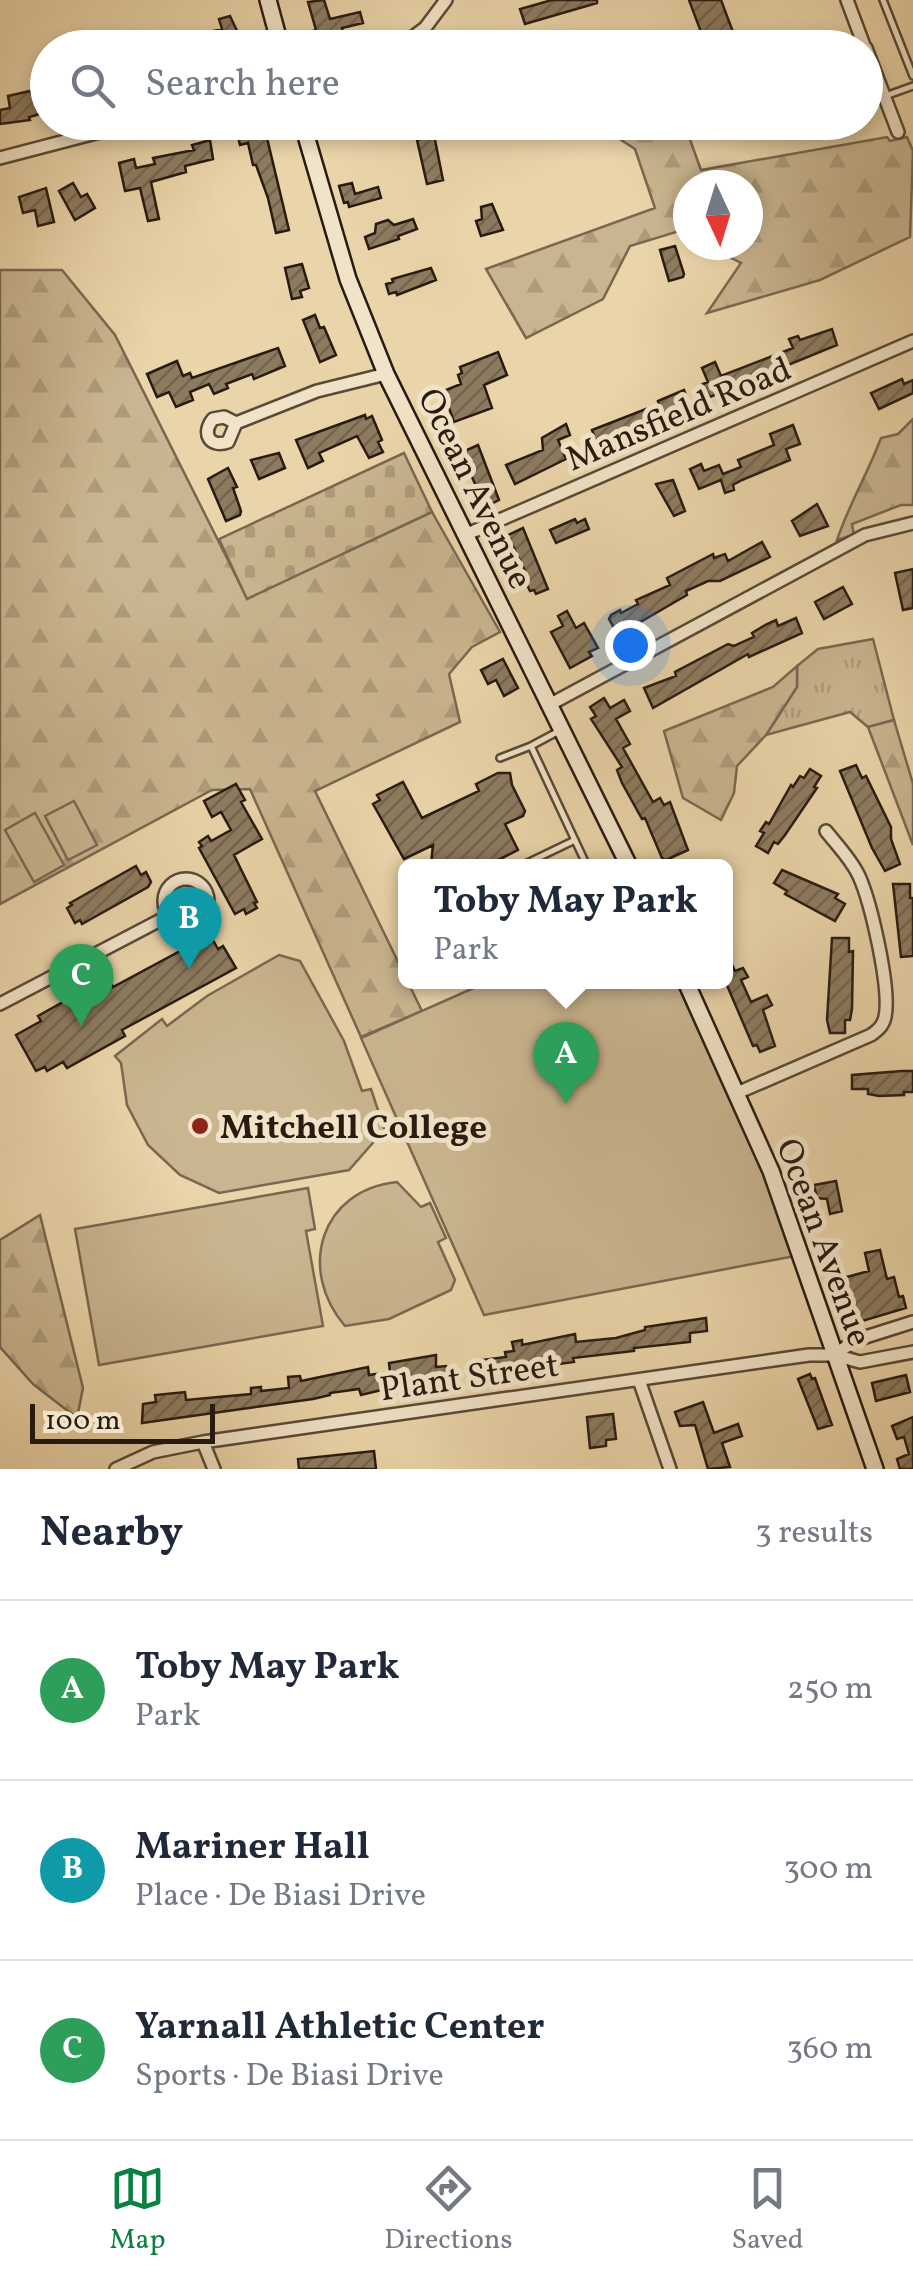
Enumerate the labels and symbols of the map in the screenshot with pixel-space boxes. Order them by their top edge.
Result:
north arrow [673,170,763,260]
street label: Mansfield Road [559,347,799,485]
street label: Ocean Avenue [404,381,543,598]
your location [605,620,656,671]
pin: B [156,886,222,969]
pin: C [48,944,114,1026]
pin: A [534,1022,598,1104]
place label: Mitchell College [220,1105,487,1153]
marker: Mitchell College [189,1115,211,1137]
street label: Ocean Avenue [762,1133,882,1353]
street label: Plant Street [377,1343,562,1415]
scale bar [30,1399,215,1444]

